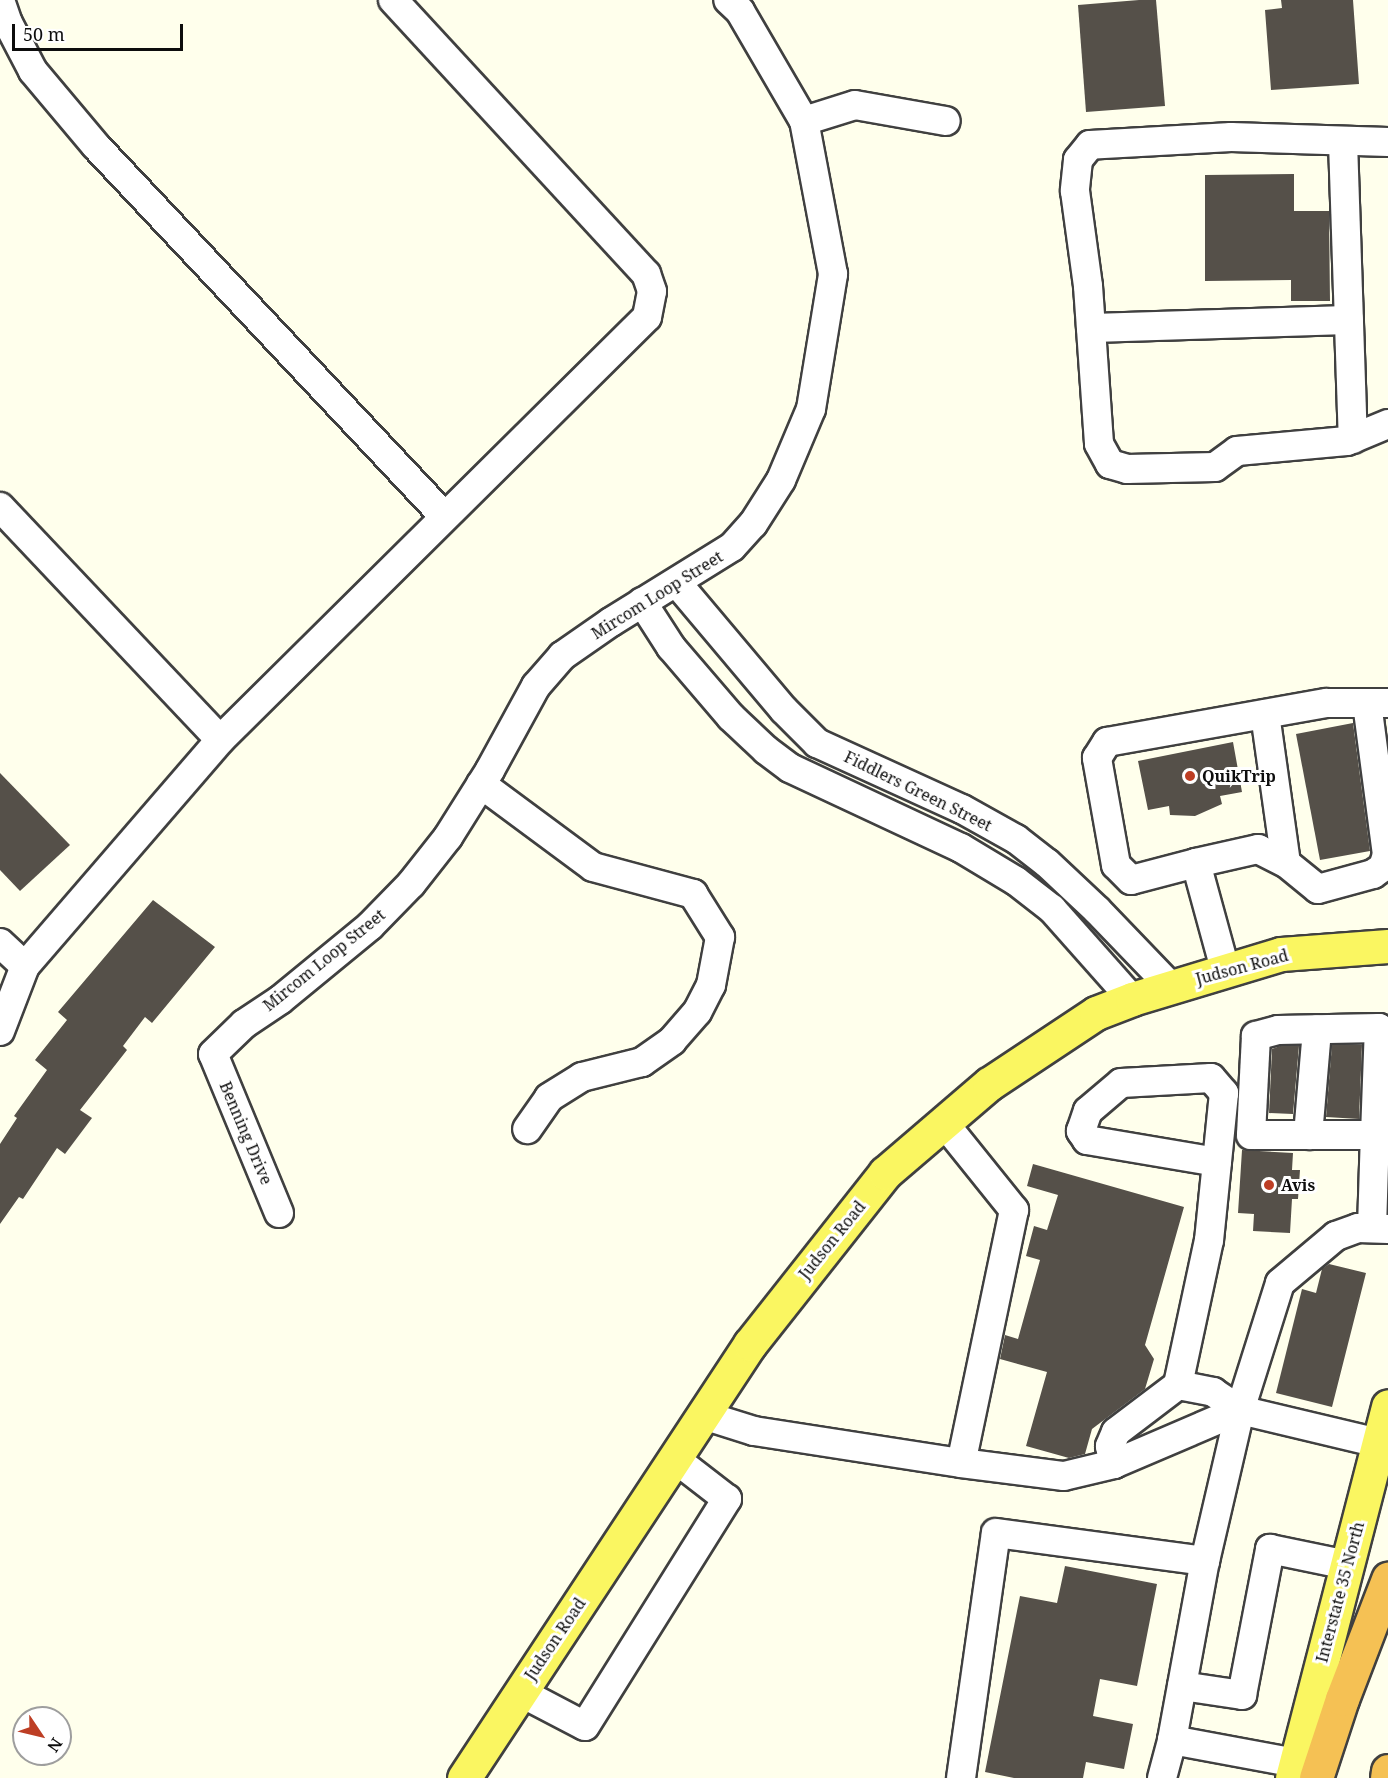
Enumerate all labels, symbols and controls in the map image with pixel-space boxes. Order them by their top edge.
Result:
scale bar [15,12,186,50]
text: 50 m [23,22,65,46]
street label: Mircom Loop Street [588,547,726,643]
street label: Fiddlers Green Street [841,747,995,835]
place label: QuikTrip [1202,766,1276,786]
marker: QuikTrip [1183,769,1197,783]
street label: Mircom Loop Street [259,905,389,1015]
street label: Judson Road [1194,945,1290,989]
street label: Benning Drive [216,1079,276,1187]
place label: Avis [1281,1175,1315,1195]
marker: Avis [1262,1178,1276,1192]
street label: Judson Road [795,1197,869,1283]
street label: Interstate 35 North [1312,1520,1368,1664]
street label: Judson Road [520,1594,590,1684]
north arrow [12,1706,72,1766]
text: N [42,1734,68,1757]

